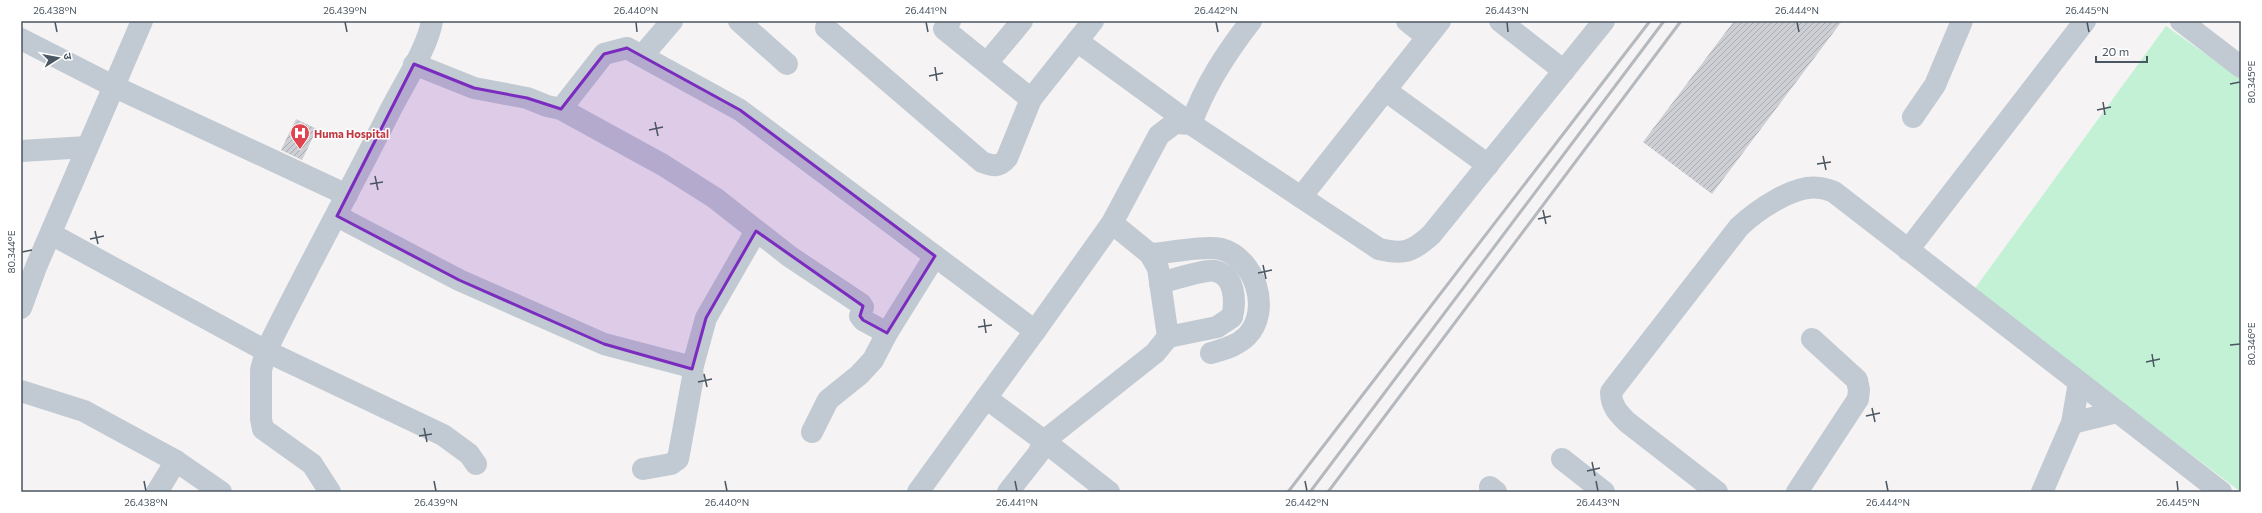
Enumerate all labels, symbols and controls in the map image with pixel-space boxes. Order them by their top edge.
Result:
text: 26.438°N [33,4,77,16]
text: 26.439°N [323,4,367,16]
text: 26.440°N [614,4,658,16]
text: 26.441°N [905,4,947,16]
text: 26.442°N [1194,4,1238,16]
text: 26.443°N [1485,4,1529,16]
text: 26.444°N [1775,4,1819,16]
text: 26.445°N [2065,4,2109,16]
north arrow [38,38,78,78]
scale bar [2096,38,2147,64]
text: 20 m [2102,44,2129,58]
text: उ [61,52,75,61]
text: 80.345°E [2245,60,2257,103]
hospital icon: Huma Hospital [289,122,311,150]
place label: Huma Hospital [314,127,389,140]
text: 80.344°E [5,230,17,274]
text: 80.346°E [2245,322,2257,366]
text: 26.438°N [124,496,168,508]
text: 26.439°N [414,496,458,508]
text: 26.440°N [705,496,749,508]
text: 26.441°N [996,496,1038,508]
text: 26.442°N [1285,496,1329,508]
text: 26.443°N [1576,496,1620,508]
text: 26.444°N [1866,496,1910,508]
text: 26.445°N [2156,496,2200,508]

